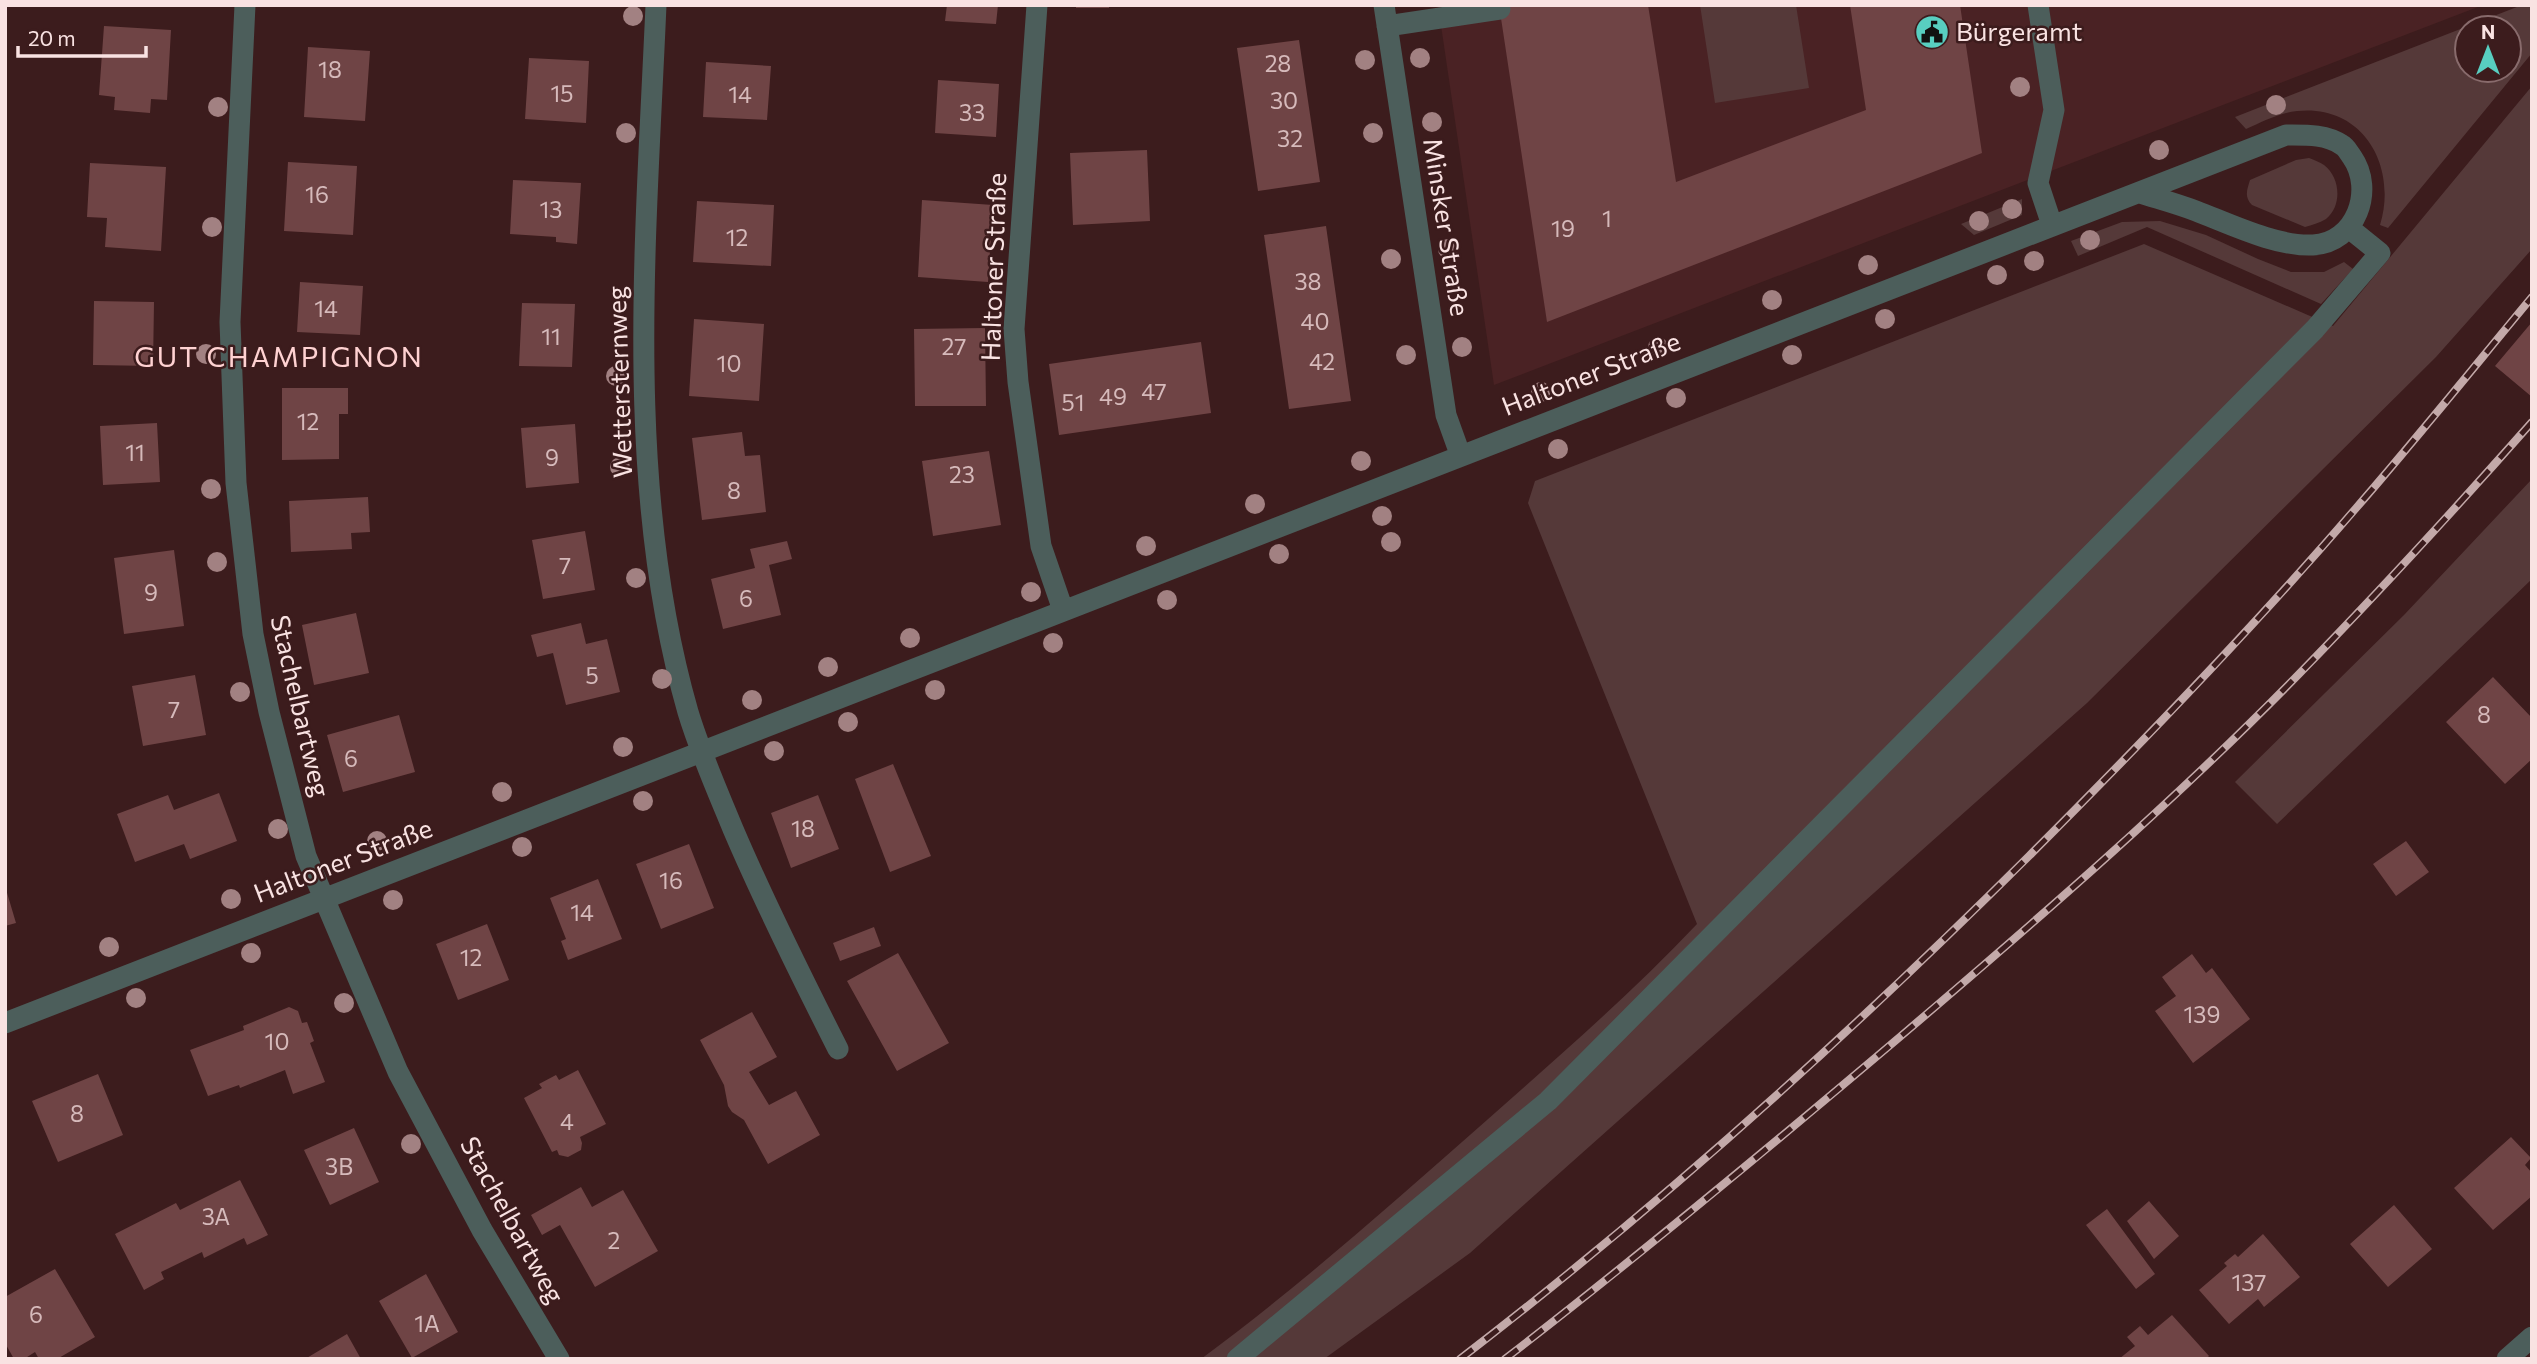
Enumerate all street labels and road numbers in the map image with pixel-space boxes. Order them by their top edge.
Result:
street label: Minsker Straße [1418,136,1477,318]
street label: Haltoner Straße [974,172,1011,362]
street label: Wettersternweg [600,286,637,479]
street label: Haltoner Straße [1497,324,1684,421]
street label: Stachelbartweg [265,612,337,800]
street label: Haltoner Straße [249,811,436,908]
street label: Stachelbartweg [455,1131,572,1308]

